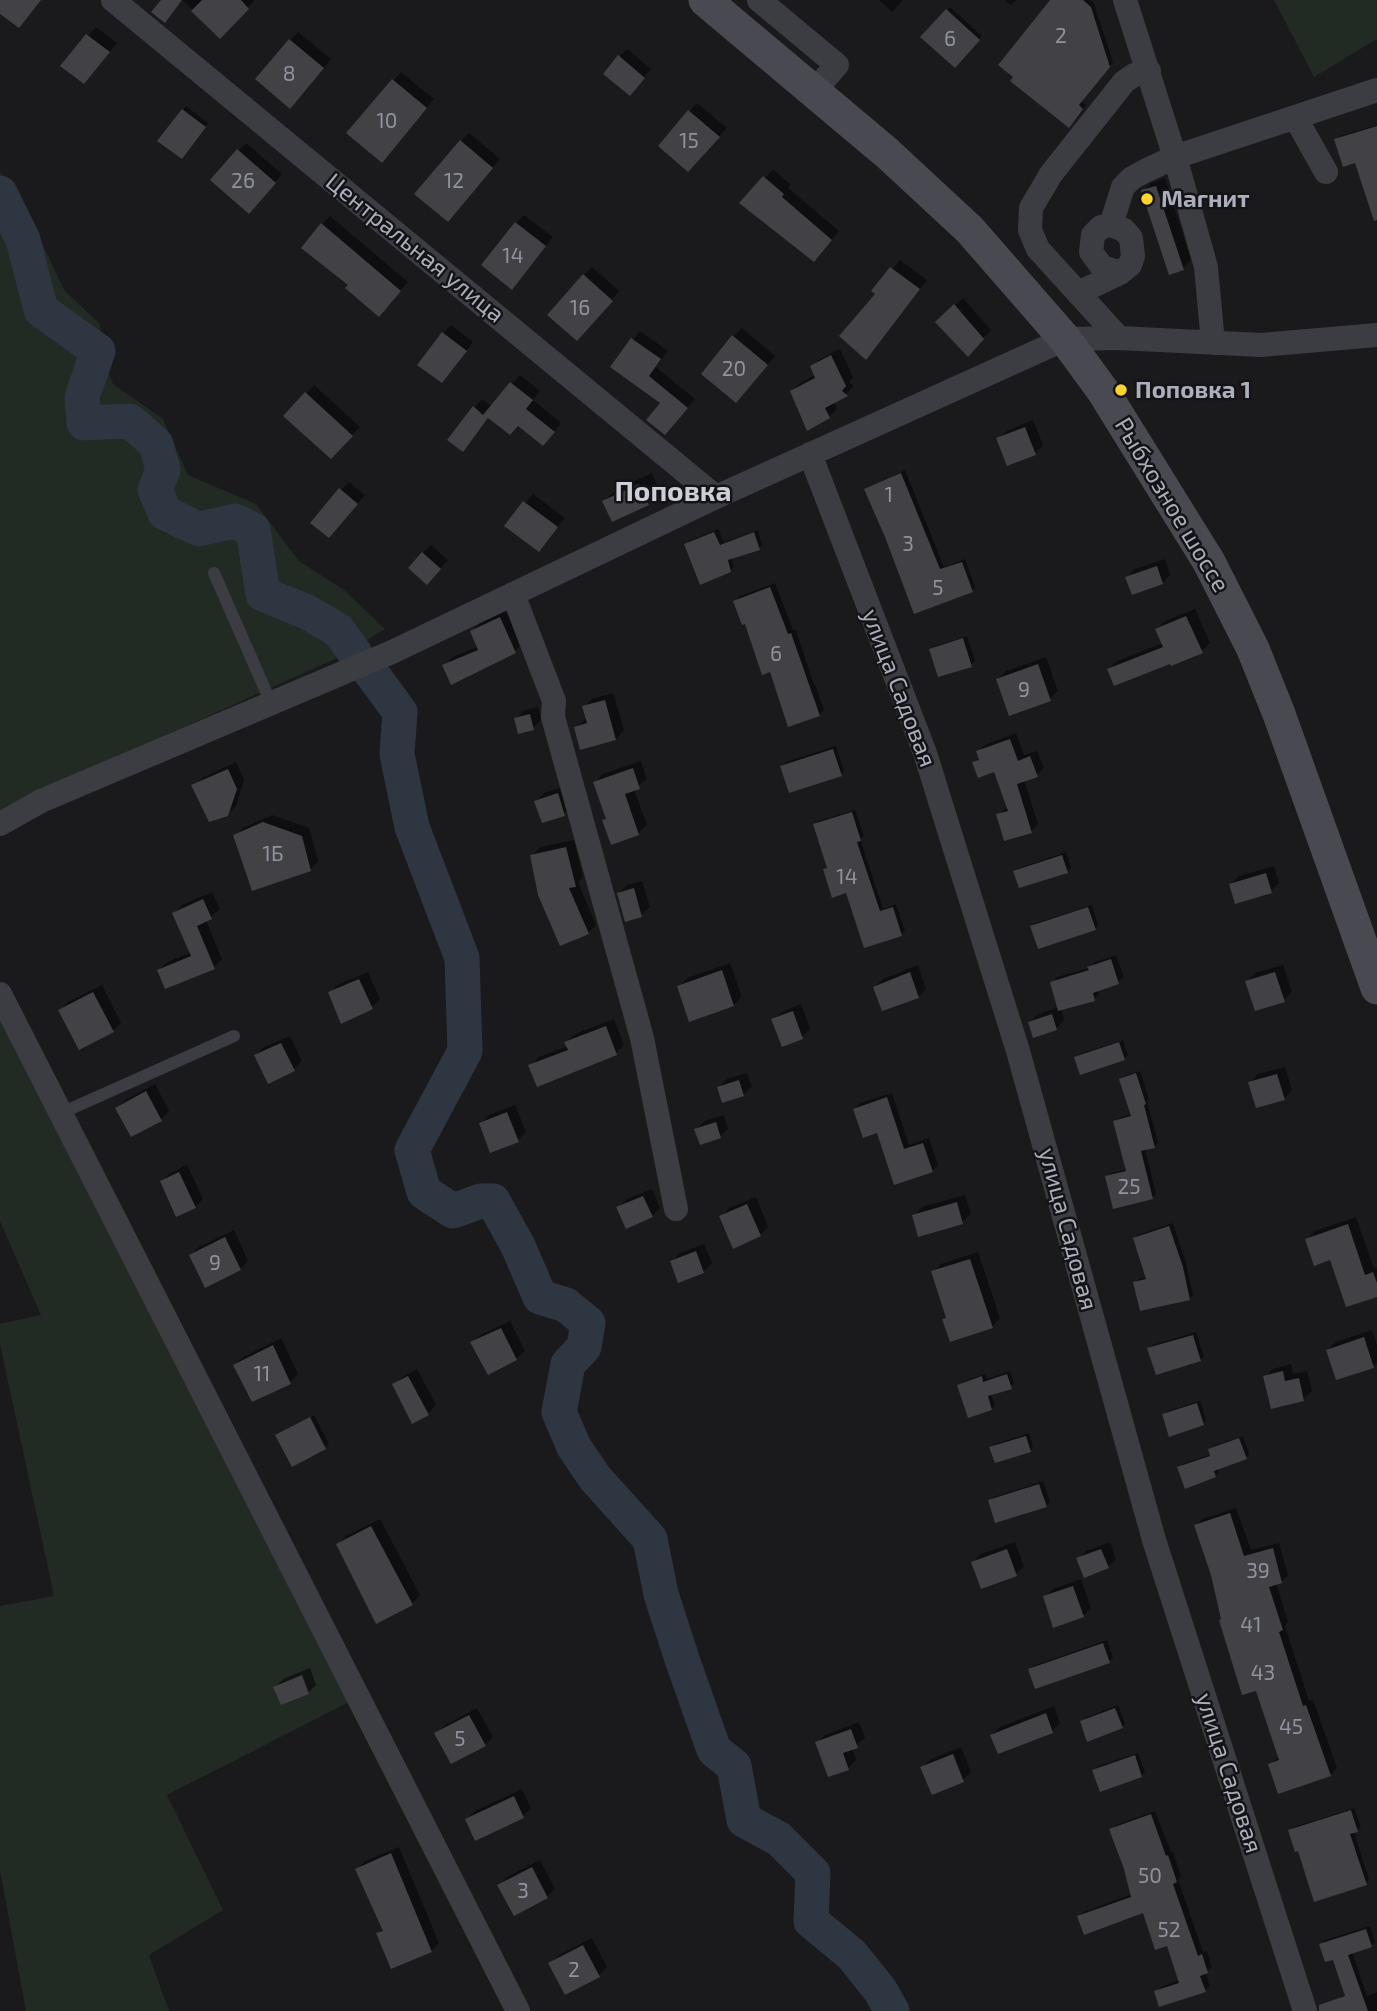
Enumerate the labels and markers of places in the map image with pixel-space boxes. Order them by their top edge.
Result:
place label: Магнит [1161,185,1250,213]
marker: Магнит [1139,191,1155,207]
place label: Поповка 1 [1135,376,1251,404]
marker: Поповка 1 [1113,382,1129,398]

